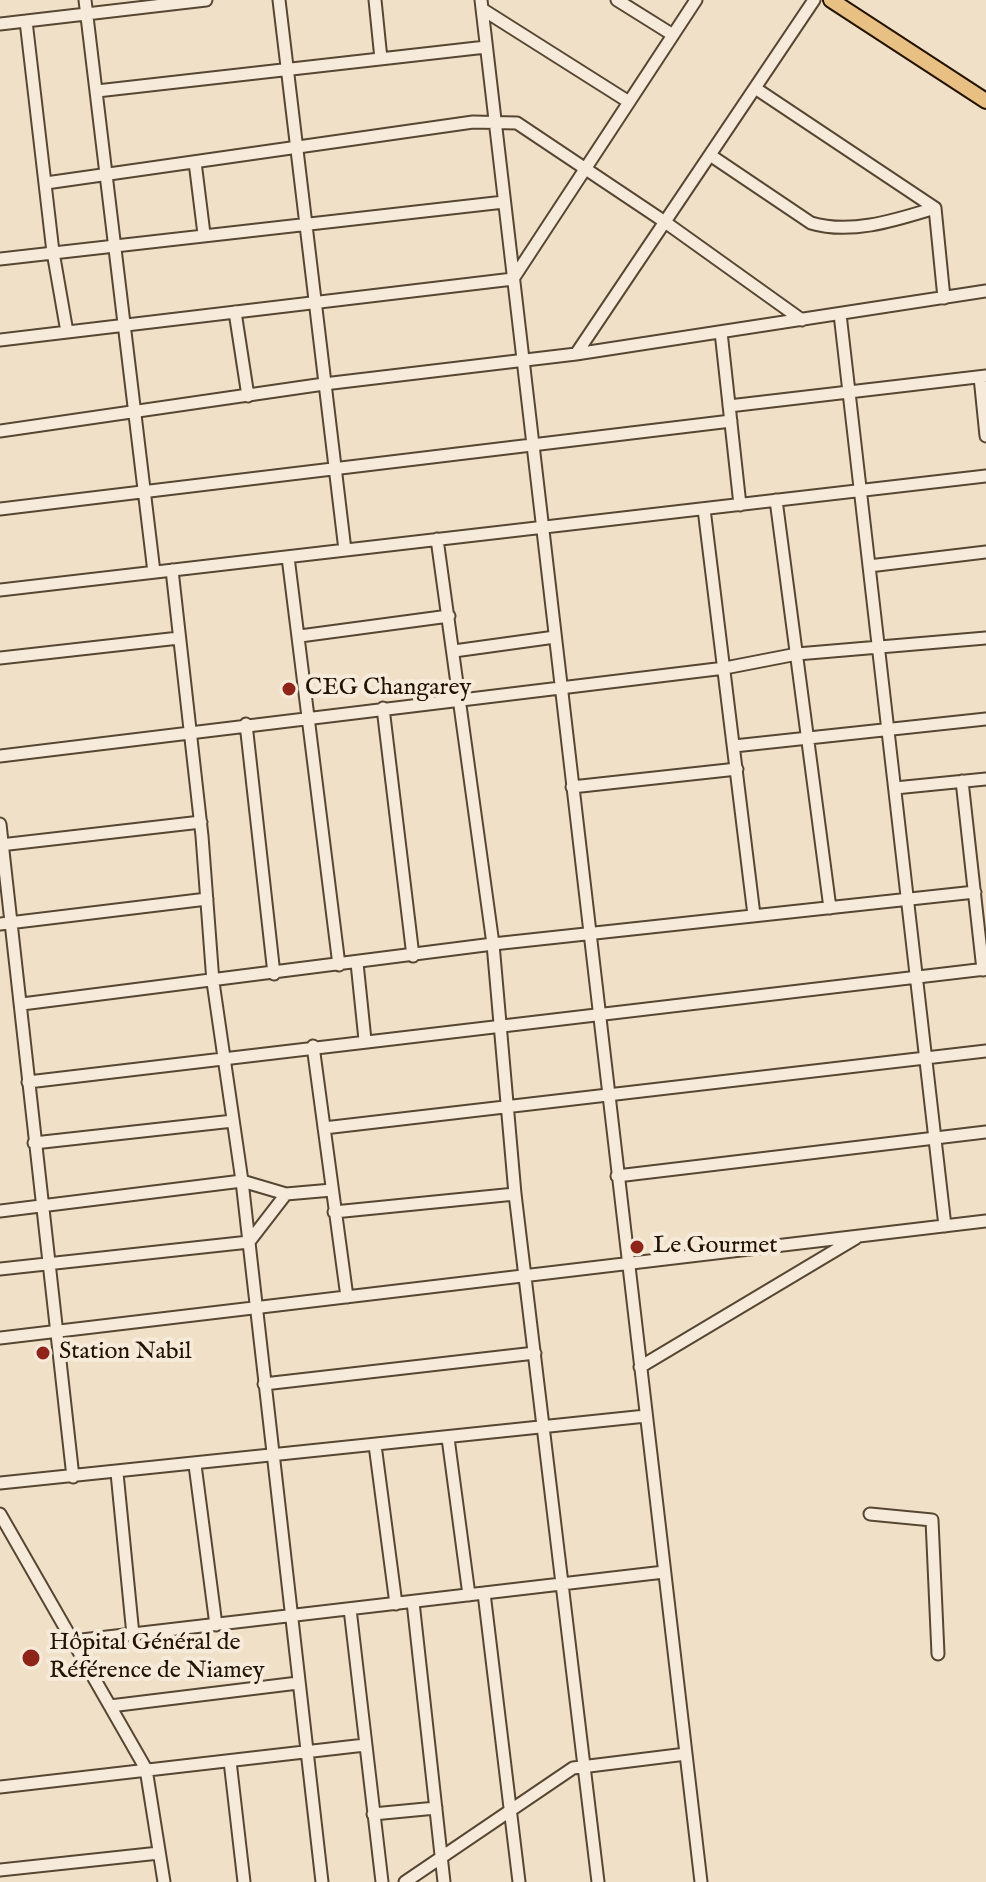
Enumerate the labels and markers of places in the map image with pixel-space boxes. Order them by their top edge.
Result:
place label: CEG Changarey [305,675,471,703]
marker: CEG Changarey [280,680,298,698]
place label: Le Gourmet [653,1233,777,1261]
marker: Le Gourmet [628,1238,646,1256]
place label: Station Nabil [59,1339,192,1367]
marker: Station Nabil [34,1344,52,1362]
place label: Hôpital Général de Référence de Niamey [49,1630,265,1686]
marker: Hôpital Général de Référence de Niamey [20,1647,42,1669]

